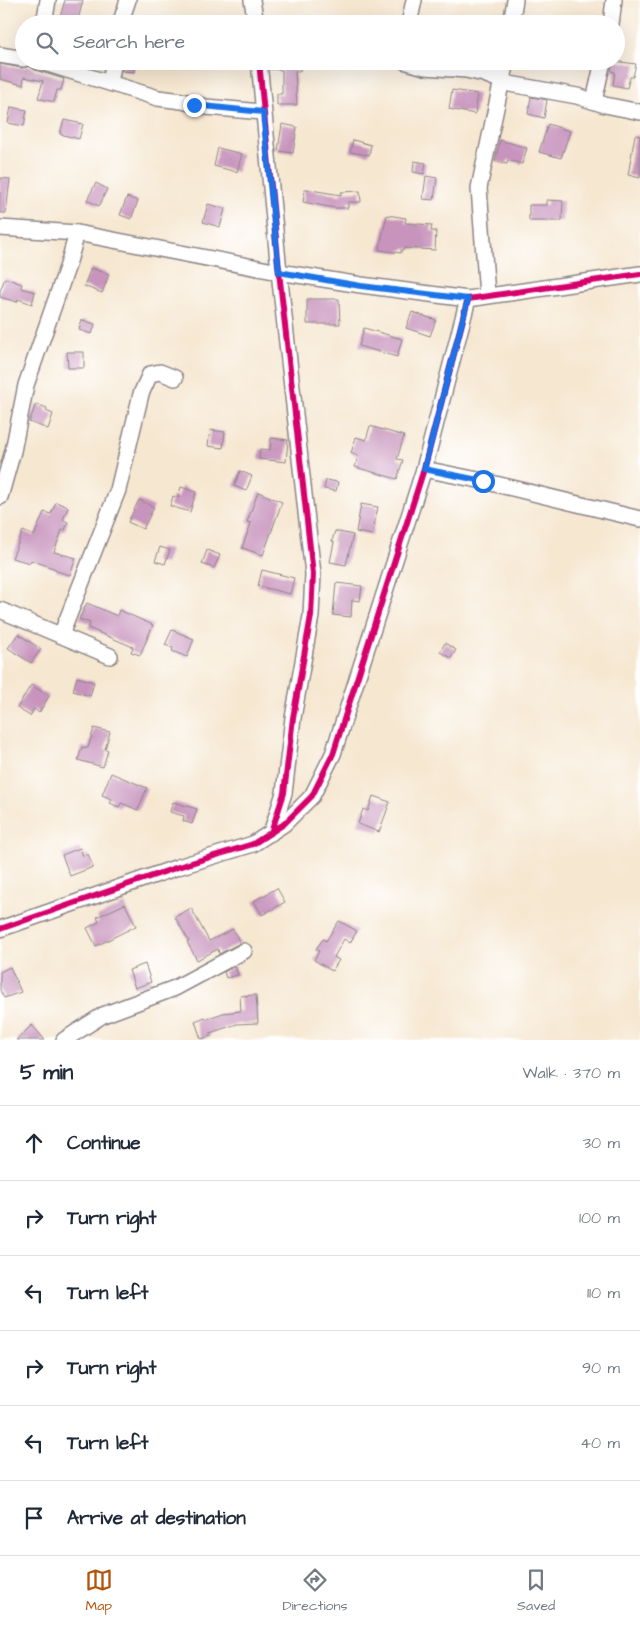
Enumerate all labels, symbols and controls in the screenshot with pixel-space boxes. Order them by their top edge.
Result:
search box [15,15,625,70]
icon: search [33,29,61,57]
text: Search here [73,29,185,56]
route end [183,94,206,117]
route start [472,470,495,493]
text: 5 min [20,1058,73,1087]
text: Walk · 370 m [522,1062,620,1084]
icon: ahead [20,1129,48,1157]
text: Continue [67,1130,141,1157]
text: 30 m [583,1132,620,1154]
icon: right [20,1204,48,1232]
text: Turn right [67,1205,156,1232]
text: 100 m [579,1207,620,1229]
icon: left [20,1279,48,1307]
text: Turn left [67,1280,148,1307]
text: 110 m [587,1282,620,1304]
icon: right [20,1354,48,1382]
text: Turn right [67,1355,156,1382]
text: 90 m [582,1357,620,1379]
icon: left [20,1429,48,1457]
text: Turn left [67,1430,148,1457]
text: 40 m [580,1432,620,1454]
icon: arrive [20,1504,48,1532]
text: Arrive at destination [67,1505,246,1532]
tab: Map [85,1566,113,1616]
tab: Directions [282,1566,347,1616]
tab: Saved [517,1566,555,1616]

